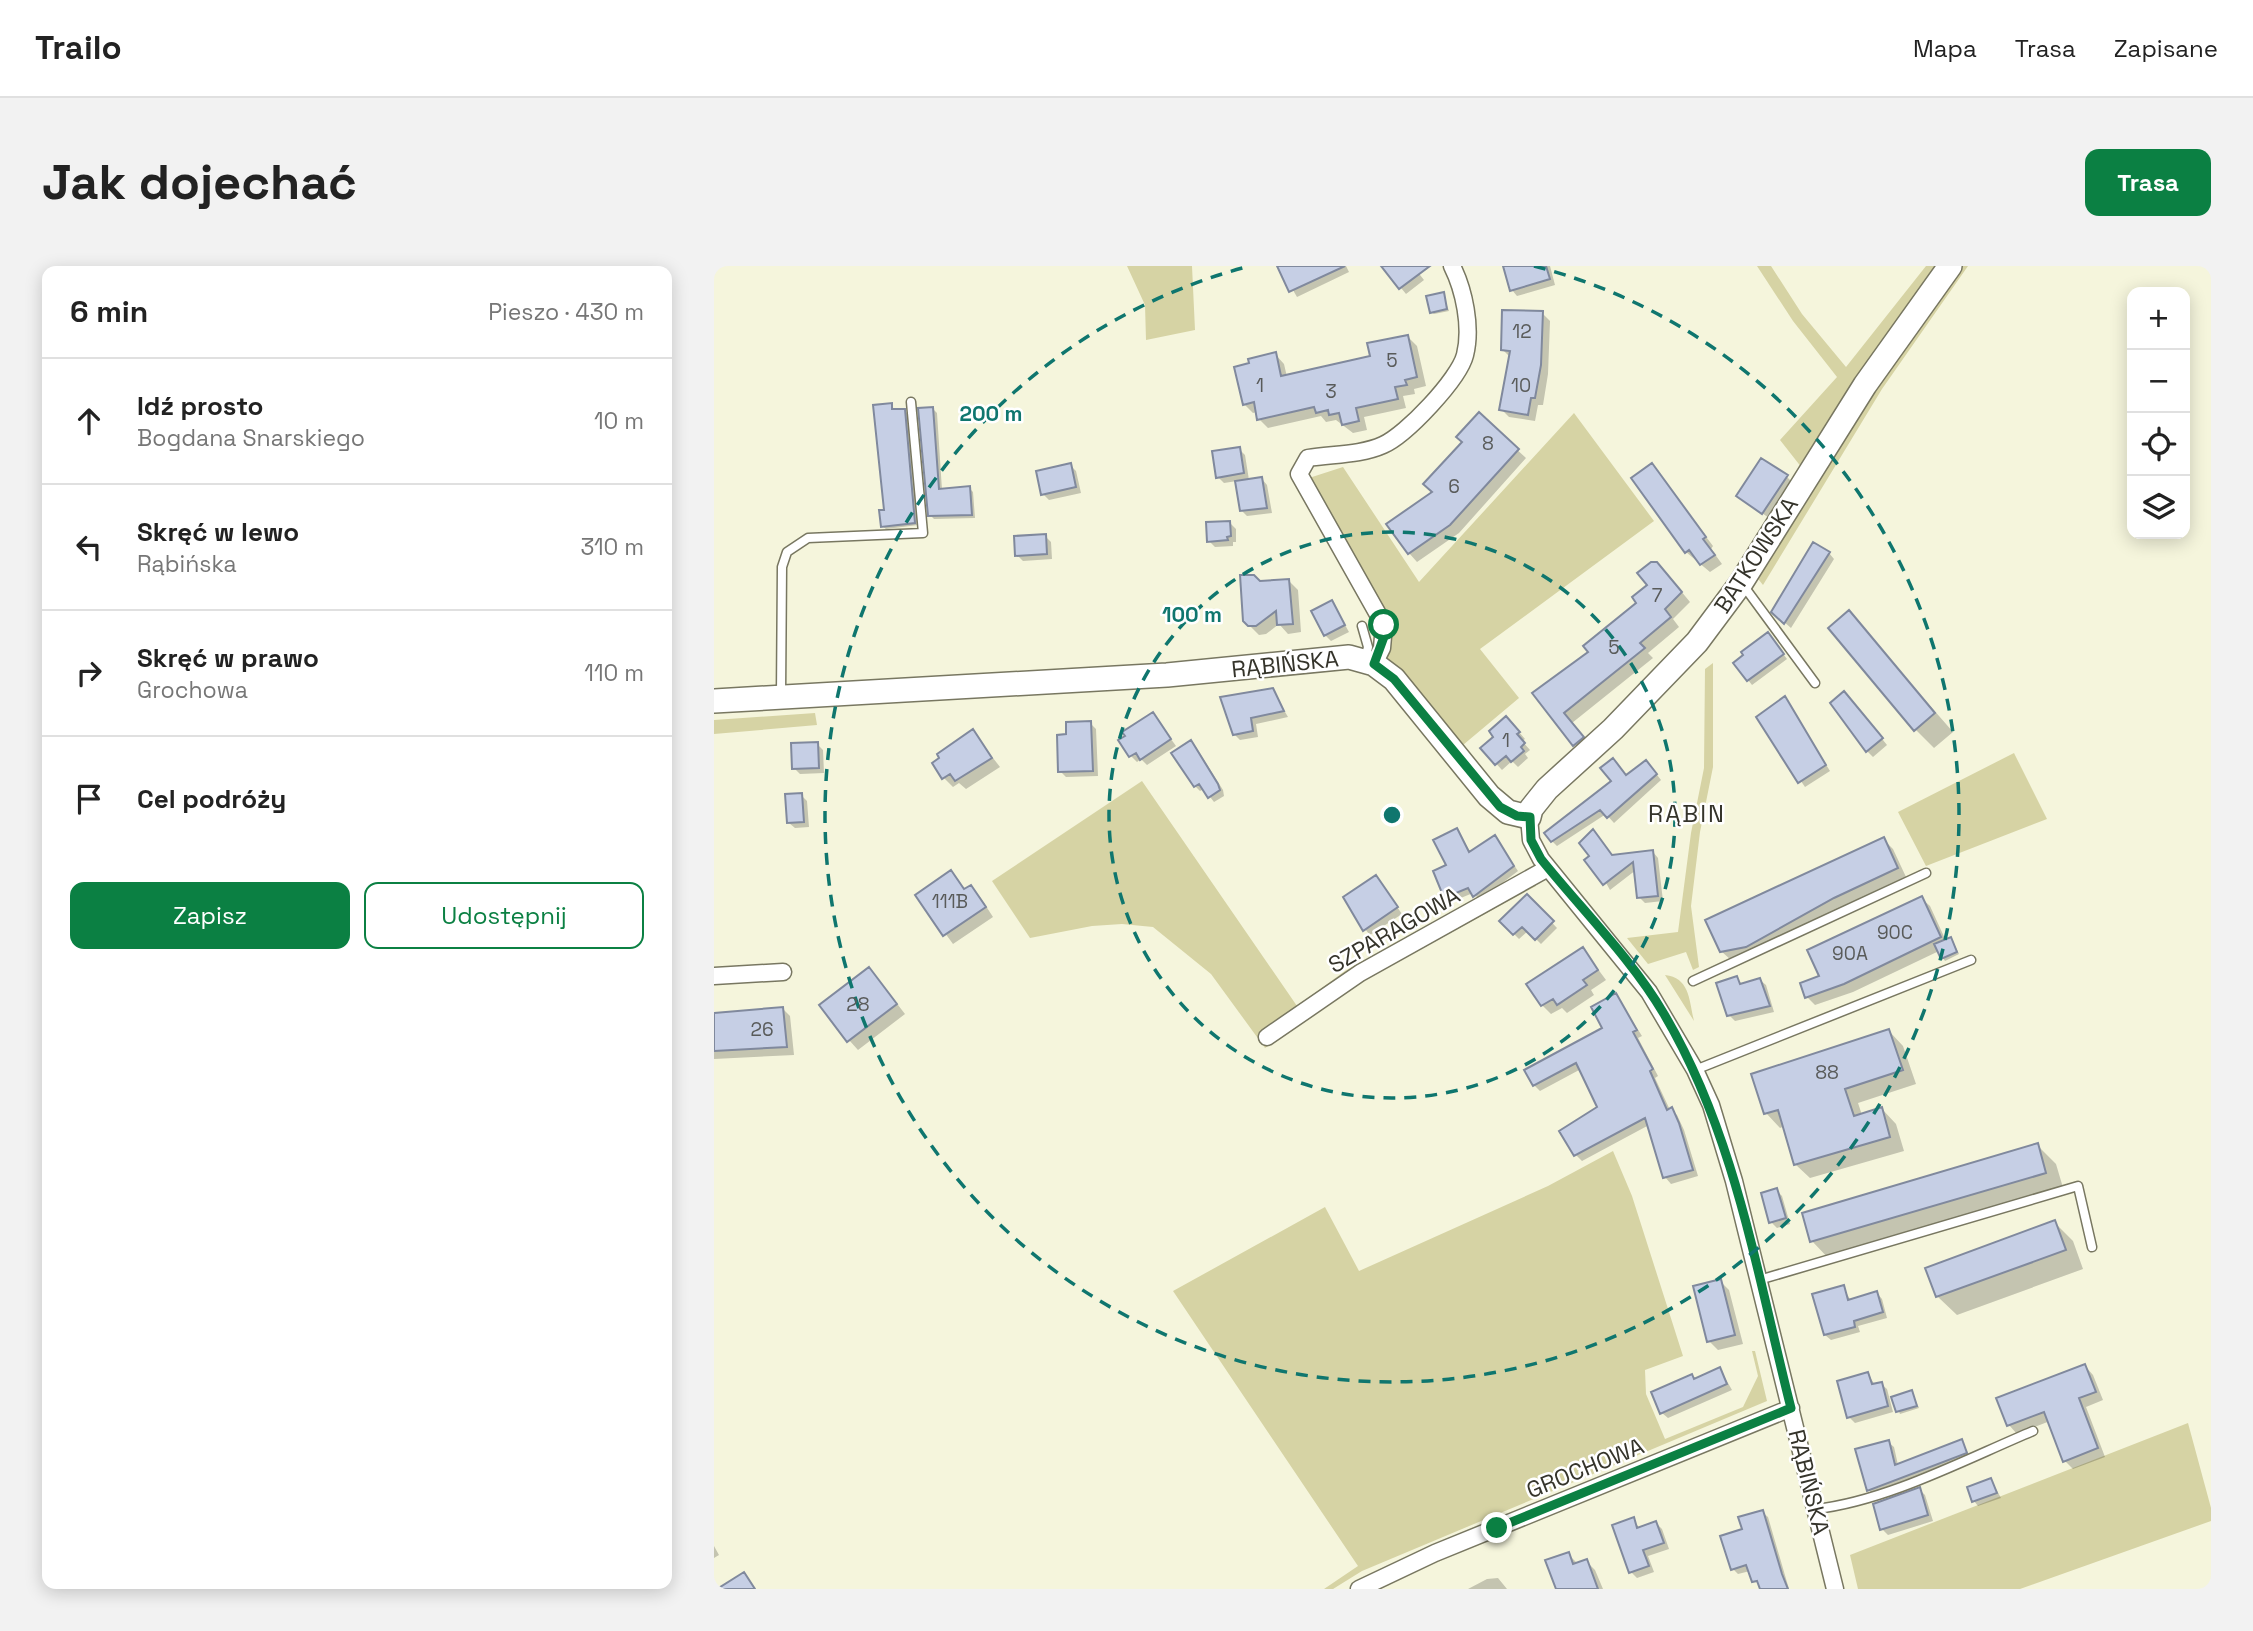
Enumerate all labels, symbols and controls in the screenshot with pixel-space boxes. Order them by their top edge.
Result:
text: Trailo [35,27,122,69]
text: Mapa [1913,33,1977,64]
text: Trasa [2015,33,2076,64]
text: Zapisane [2114,33,2218,64]
button: Trasa [2085,149,2211,216]
text: Jak dojechać [42,151,357,213]
map controls [2127,287,2190,539]
button: + [2127,287,2190,350]
text: 6 min [70,292,148,331]
text: Pieszo · 430 m [488,297,644,327]
house number: 12 [1512,319,1532,344]
house number: 5 [1386,348,1398,373]
button: − [2127,350,2190,413]
house number: 1 [1256,373,1264,398]
house number: 10 [1511,373,1531,398]
house number: 3 [1325,379,1337,404]
text: Idź prosto [137,389,264,423]
text: 200 m [960,400,1022,427]
icon: ahead [70,402,108,440]
text: 10 m [594,406,644,436]
button: locate [2127,413,2190,476]
text: Bogdana Snarskiego [137,423,365,453]
house number: 8 [1482,431,1494,456]
house number: 6 [1448,474,1460,499]
button: layers [2127,476,2190,539]
street label: BATKOWSKA [1707,491,1805,619]
text: Skręć w lewo [137,515,299,549]
icon: left [70,528,108,566]
text: 310 m [580,532,644,562]
text: Rąbińska [137,549,237,579]
house number: 7 [1652,583,1663,608]
text: 100 m [1162,601,1222,628]
route start [1368,609,1399,640]
house number: 5 [1608,635,1620,660]
text: Skręć w prawo [137,641,319,675]
street label: RĄBIŃSKA [1230,643,1340,685]
icon: right [70,654,108,692]
text: 110 m [584,658,644,688]
text: Grochowa [137,675,248,705]
house number: 1 [1502,728,1510,753]
icon: arrive [70,780,108,818]
text: Cel podróży [137,782,286,816]
district label: RĄBIN [1648,798,1726,829]
centre of rings [1380,803,1404,827]
street label: SZPARAGOWA [1323,880,1465,980]
button: Zapisz [70,882,350,949]
button: Udostępnij [364,882,644,949]
house number: 111B [932,889,968,914]
house number: 90C [1877,920,1913,945]
house number: 90A [1832,941,1868,966]
house number: 28 [846,992,870,1017]
house number: 26 [750,1017,774,1042]
house number: 88 [1815,1060,1839,1085]
street label: RĄBIŃSKA [1781,1426,1837,1538]
street label: GROCHOWA [1522,1431,1648,1505]
route end [1481,1512,1512,1543]

